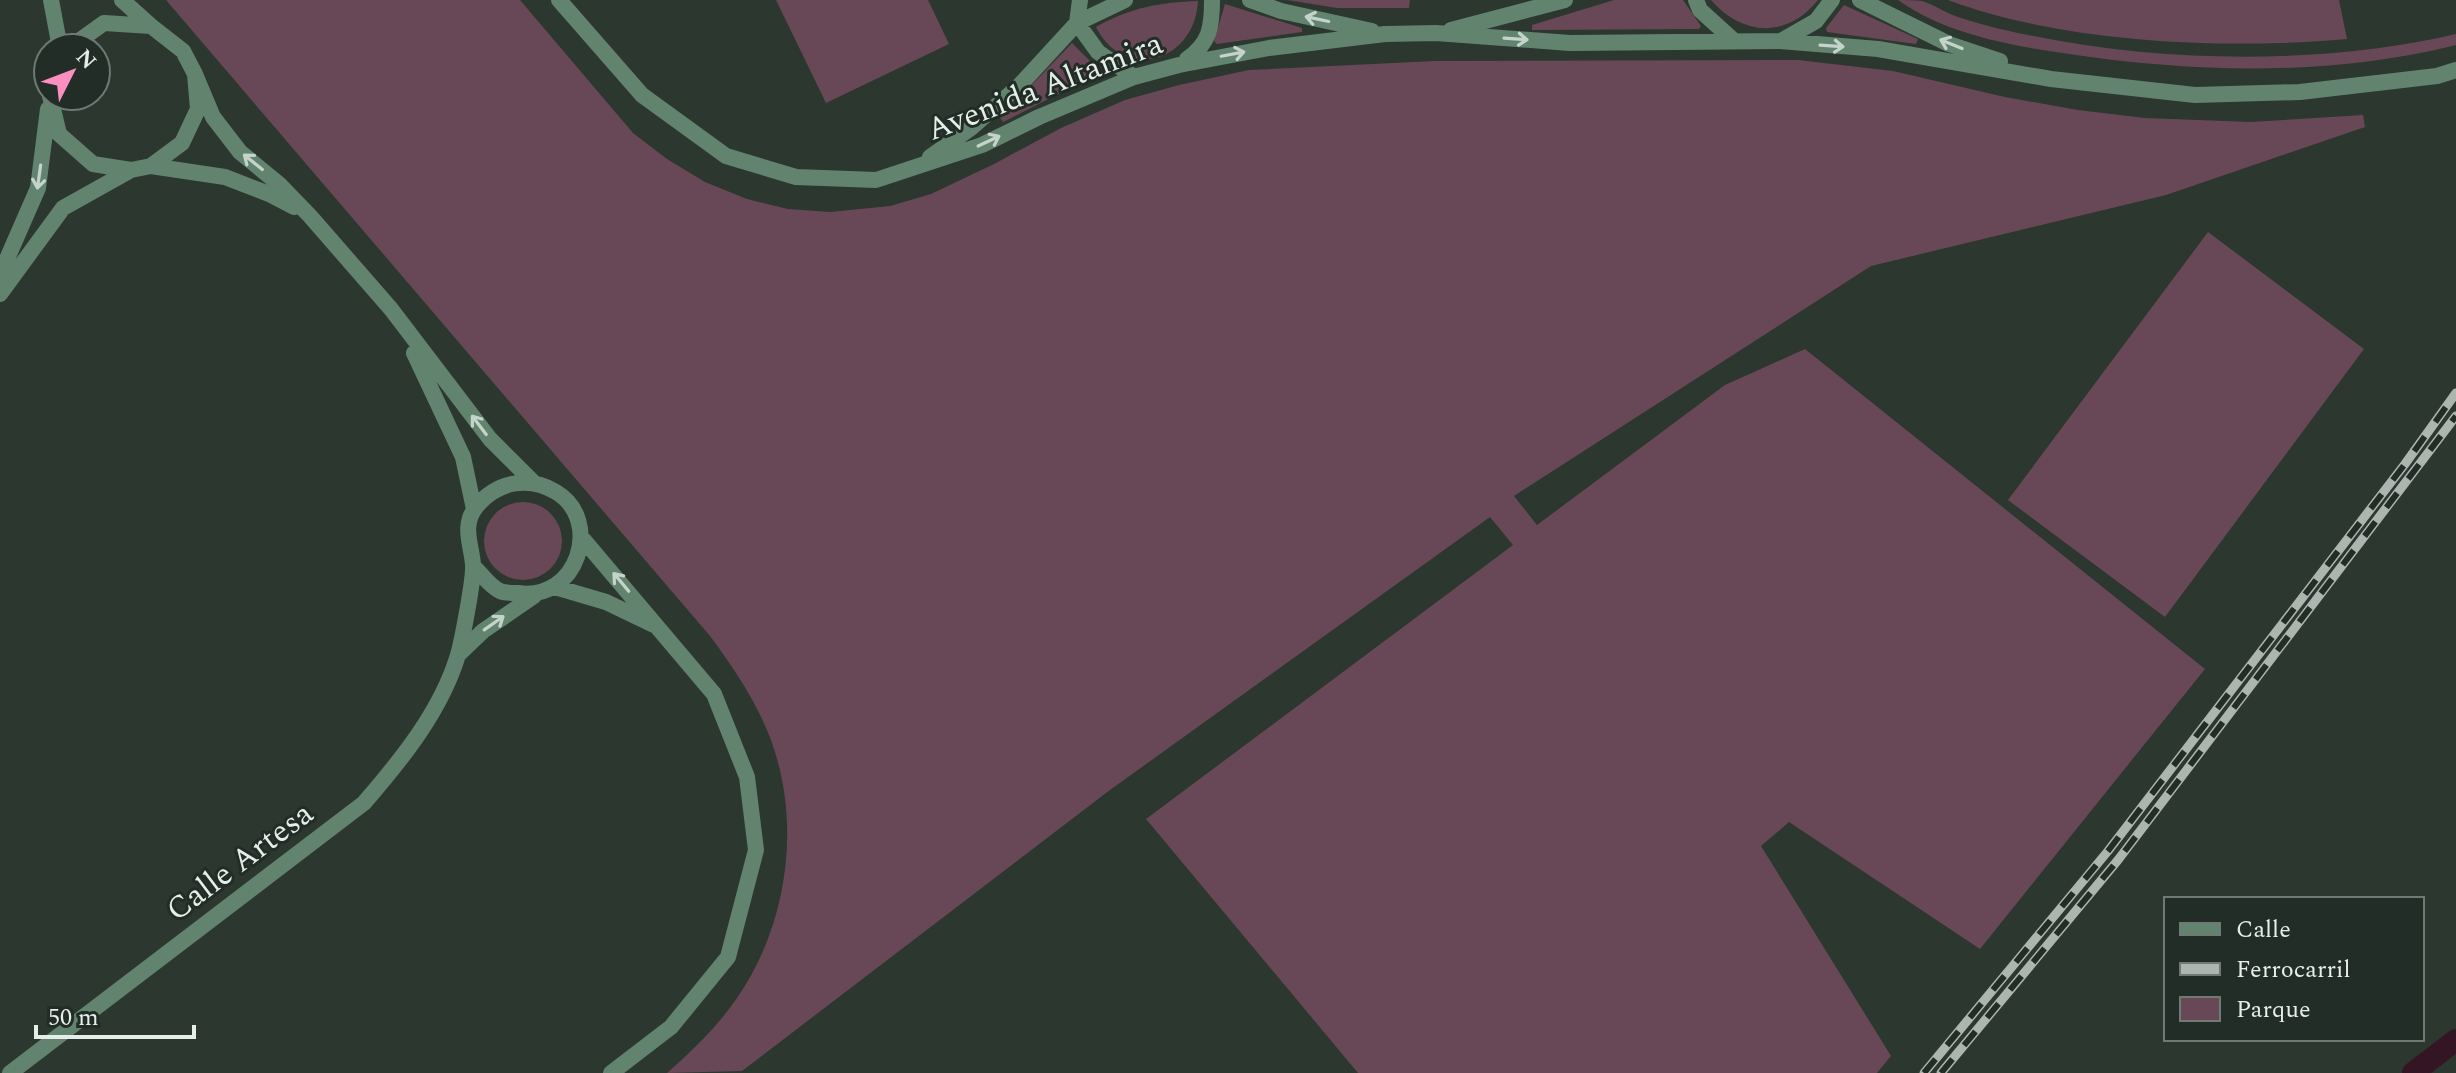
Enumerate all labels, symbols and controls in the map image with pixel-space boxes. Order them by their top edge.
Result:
one-way arrow [1304,11,1330,26]
street label: Avenida Altamira [920,19,1171,155]
north arrow [32,32,112,112]
one-way arrow [1502,32,1529,47]
one-way arrow [1939,36,1964,50]
one-way arrow [1818,38,1845,53]
text: N [67,42,104,77]
one-way arrow [1220,46,1245,61]
one-way arrow [977,133,1001,148]
one-way arrow [243,154,264,171]
one-way arrow [31,164,46,189]
one-way arrow [471,415,488,436]
one-way arrow [612,572,630,592]
one-way arrow [483,615,505,631]
street label: Calle Artesa [156,790,325,934]
legend [2164,897,2424,1041]
text: Calle [2236,912,2291,948]
text: Ferrocarril [2236,952,2351,988]
scale bar [36,989,194,1039]
text: Parque [2236,992,2311,1028]
text: 50 m [48,1000,99,1036]

